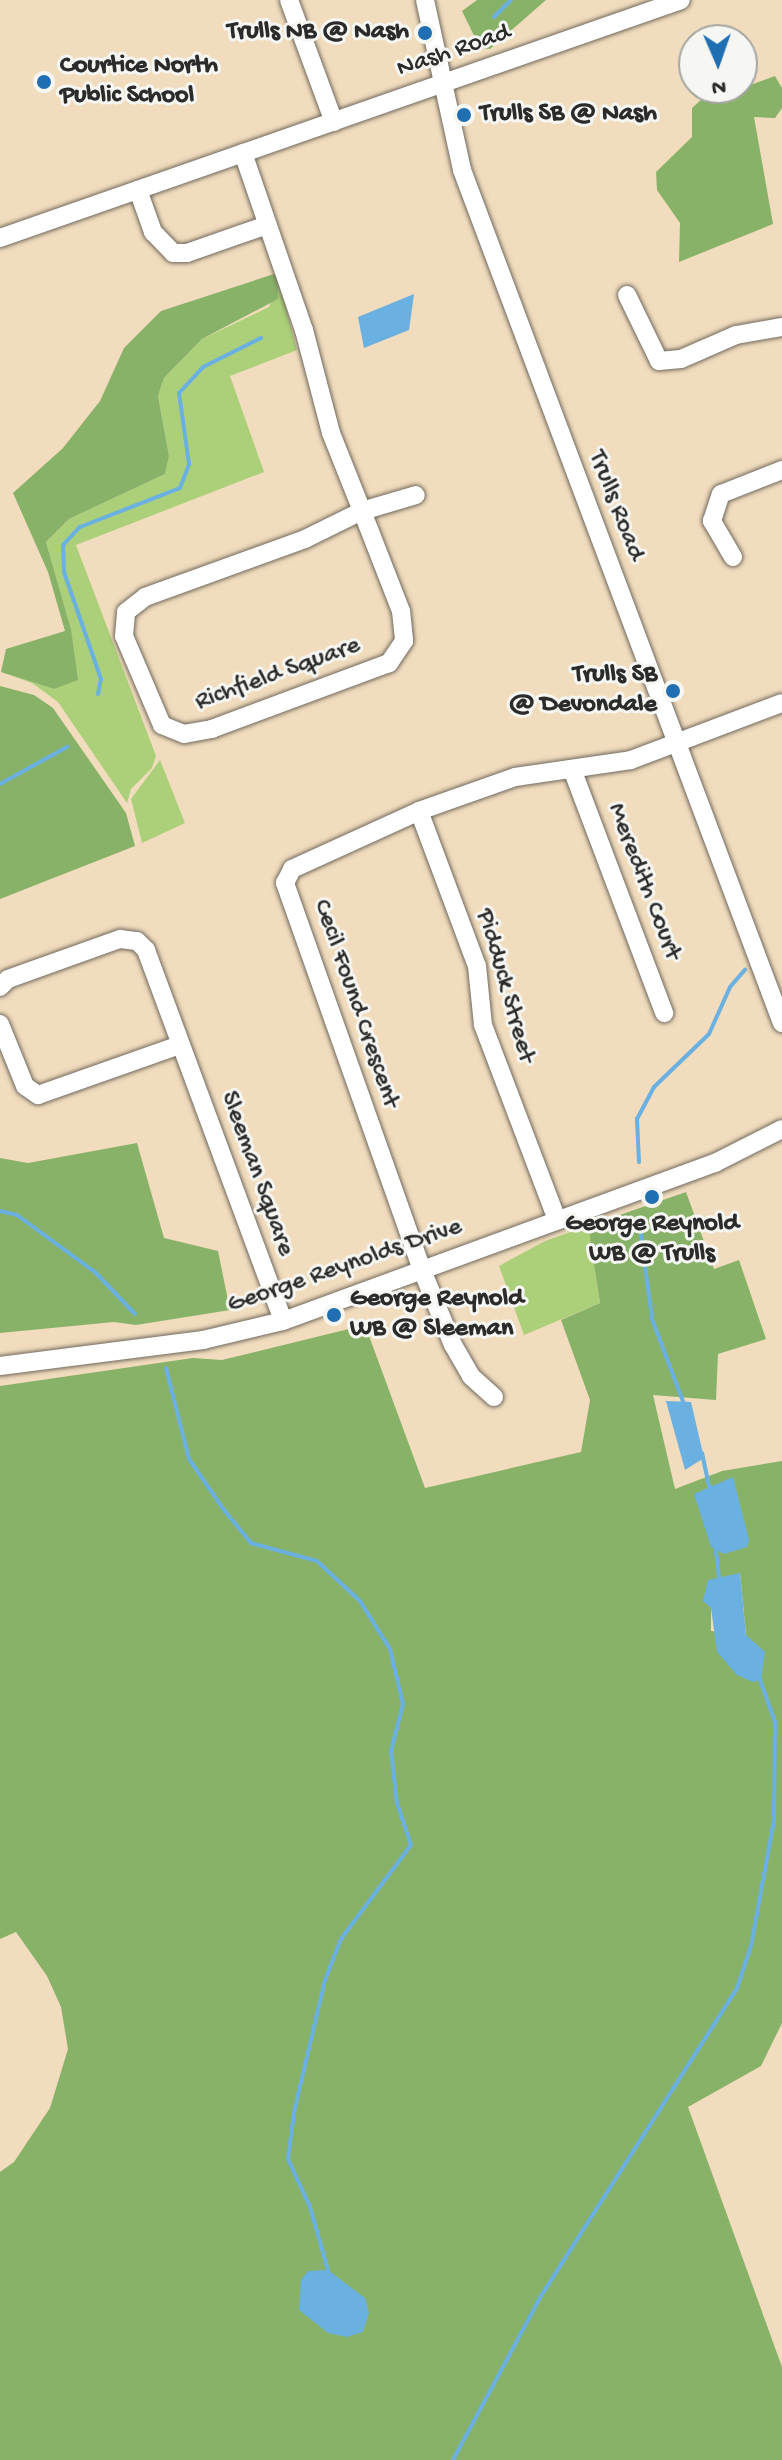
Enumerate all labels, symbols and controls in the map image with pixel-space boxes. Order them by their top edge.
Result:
place label: Trulls NB @ Nash [227,17,409,49]
street label: Nash Road [393,18,515,86]
marker: Trulls NB @ Nash [416,24,434,42]
north arrow [678,24,758,104]
place label: Courtice North Public School [60,51,218,112]
marker: Courtice North Public School [35,73,53,91]
text: N [711,73,726,99]
place label: Trulls SB @ Nash [480,99,657,131]
marker: Trulls SB @ Nash [455,106,473,124]
street label: Trulls Road [580,447,650,565]
street label: Richfield Square [191,631,365,719]
place label: Trulls SB @ Devondale [509,660,657,722]
marker: Trulls SB @ Devondale [664,682,682,700]
street label: Meredith Court [599,799,687,965]
street label: Cecil Found Crescent [305,896,405,1112]
street label: Pidduck Street [467,905,541,1067]
street label: Sleeman Square [212,1087,300,1261]
marker: George Reynold WB @ Trulls [643,1188,661,1206]
place label: George Reynold WB @ Trulls [565,1209,739,1270]
street label: George Reynolds Drive [224,1212,466,1322]
place label: George Reynold WB @ Sleeman [350,1284,524,1346]
marker: George Reynold WB @ Sleeman [325,1306,343,1324]

